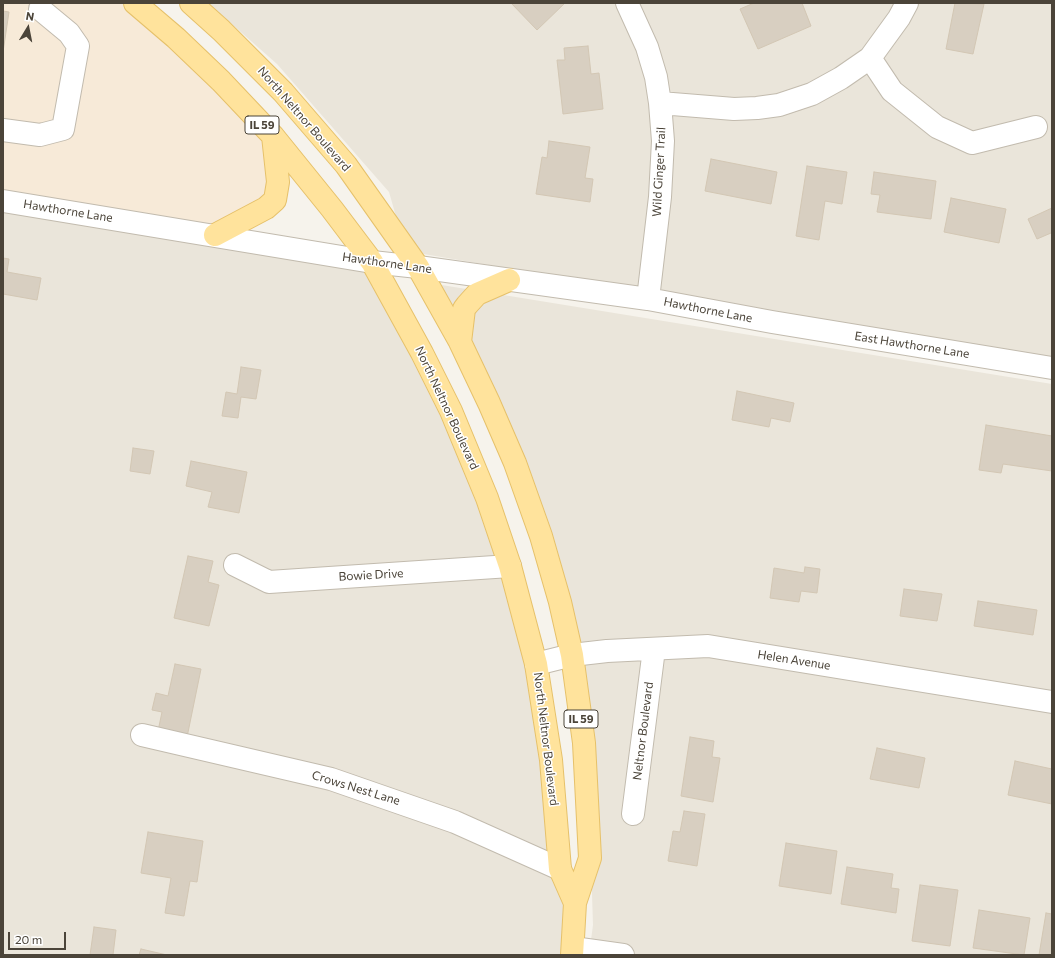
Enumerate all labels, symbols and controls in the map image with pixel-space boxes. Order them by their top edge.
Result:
north arrow [8,8,48,48]
text: N [25,9,35,23]
street label: North Neltnor Boulevard [255,64,353,174]
road number: IL 59 [245,116,279,134]
street label: Wild Ginger Trail [649,127,669,217]
street label: Hawthorne Lane [22,197,114,225]
street label: Hawthorne Lane [341,250,433,276]
street label: Hawthorne Lane [662,294,754,326]
street label: East Hawthorne Lane [853,329,971,361]
street label: North Neltnor Boulevard [412,344,482,472]
street label: Bowie Drive [338,566,404,584]
street label: Helen Avenue [756,647,832,673]
street label: North Neltnor Boulevard [531,671,561,807]
street label: Neltnor Boulevard [630,681,656,781]
road number: IL 59 [564,710,598,728]
street label: Crows Nest Lane [310,768,402,808]
scale bar [10,924,68,950]
text: 20 m [15,932,42,946]

